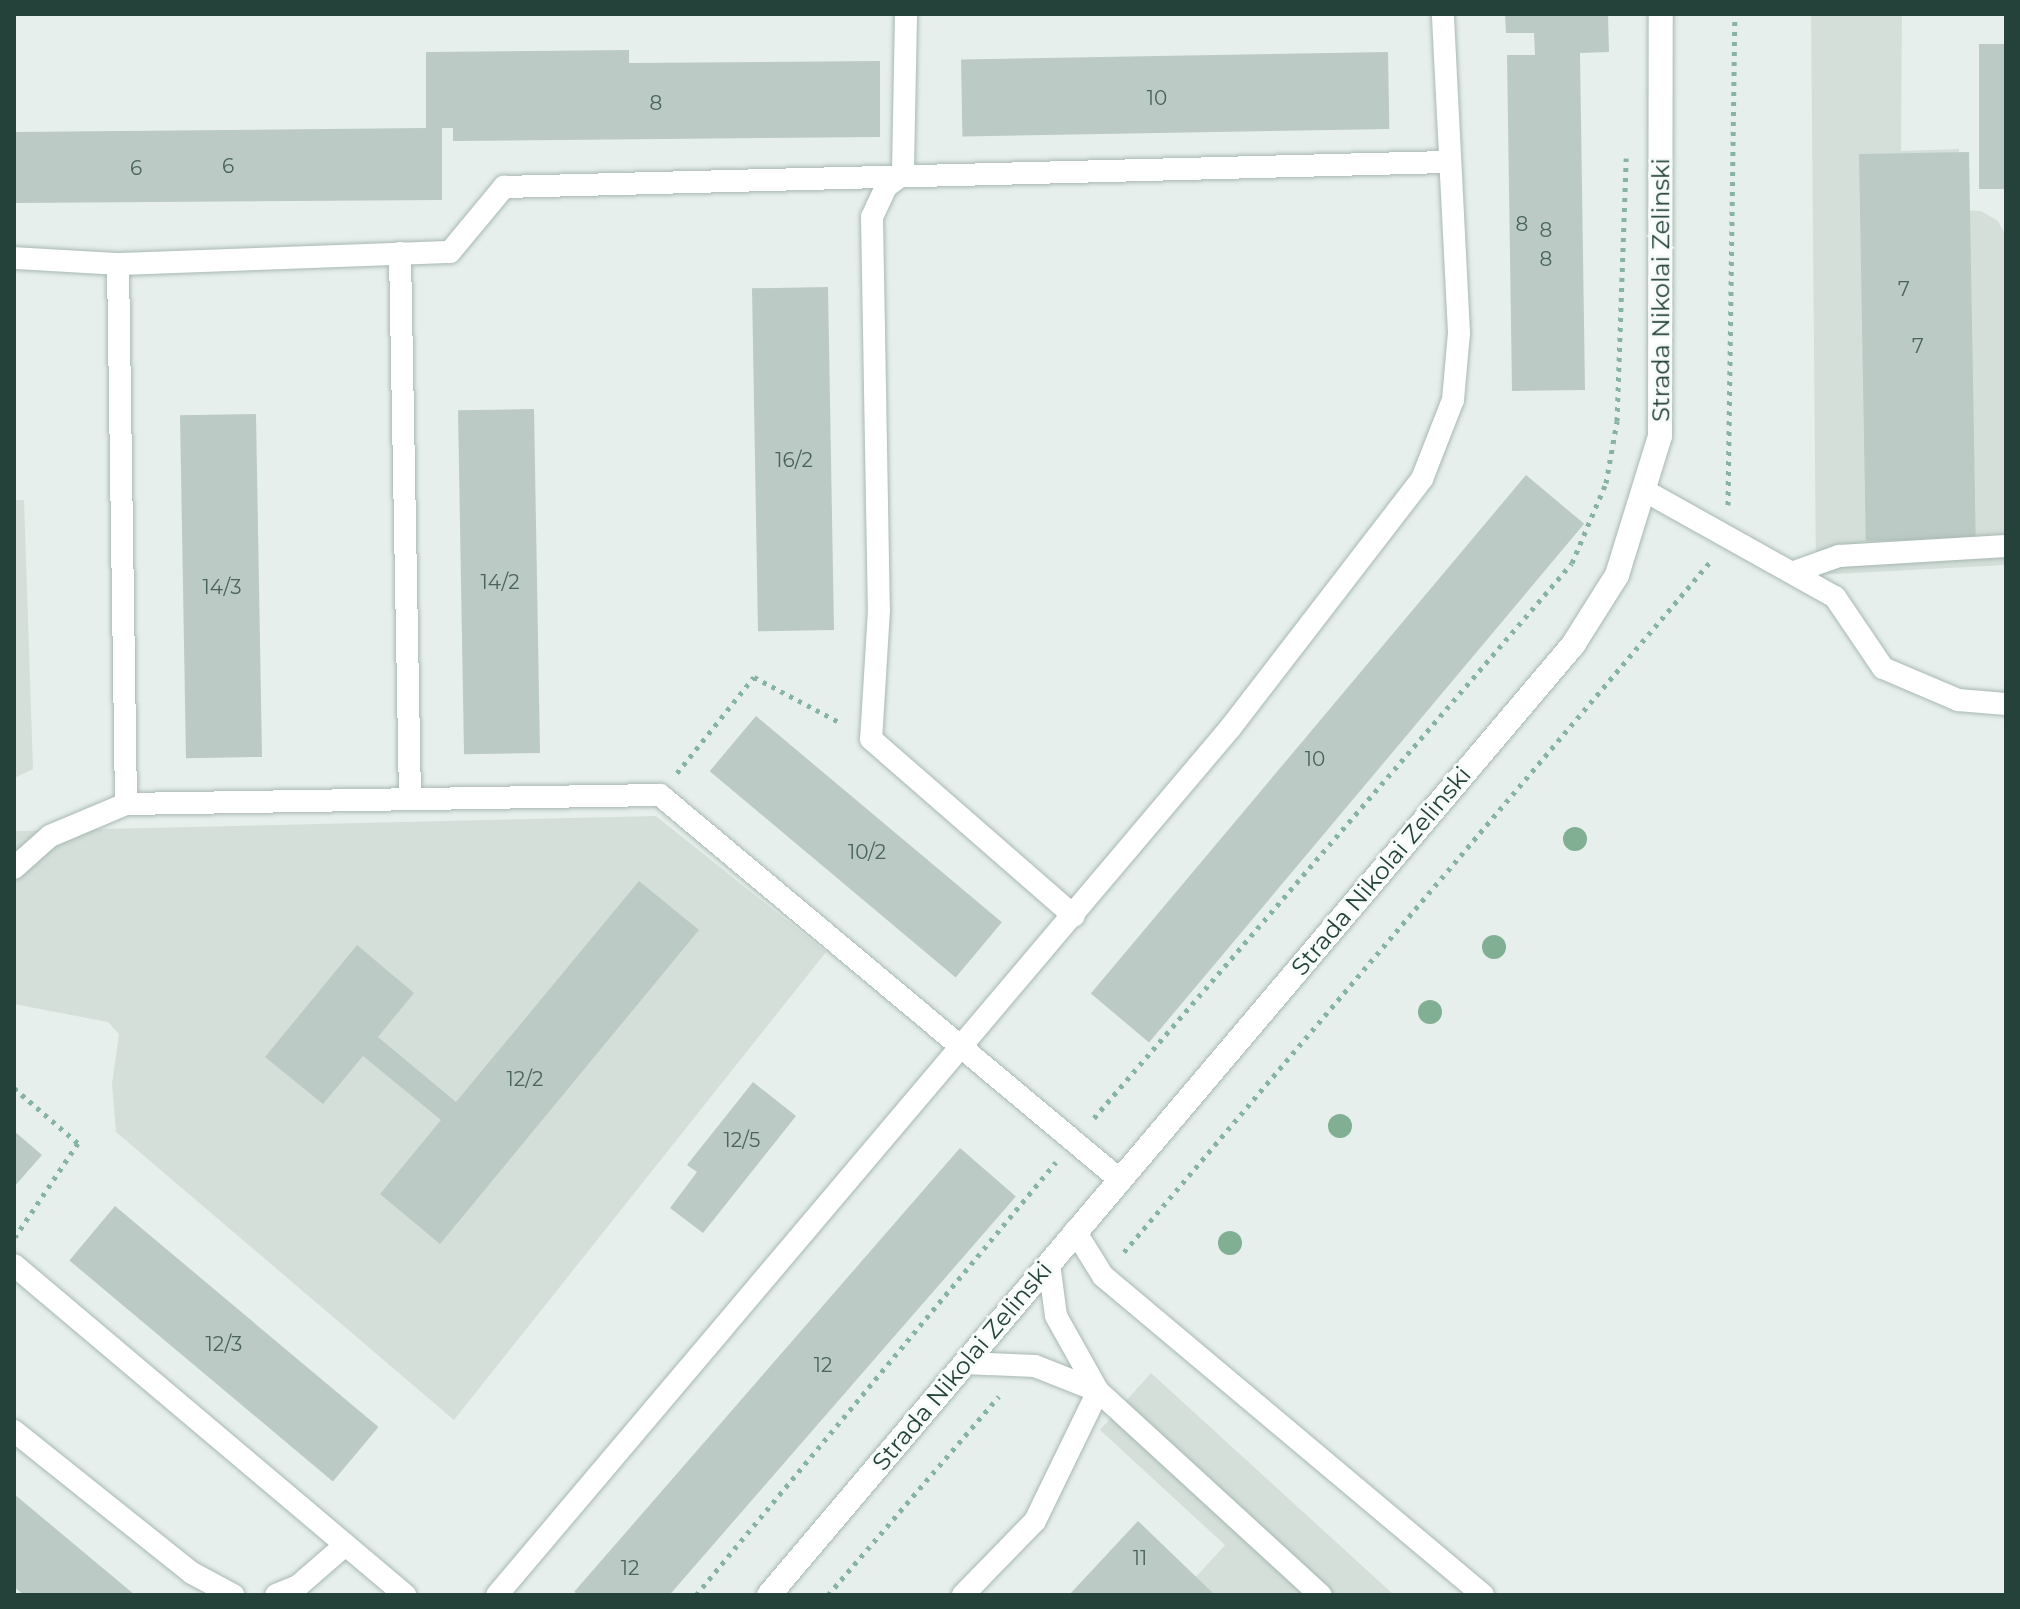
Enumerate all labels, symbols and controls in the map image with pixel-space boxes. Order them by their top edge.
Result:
house number: 10 [1147,86,1167,110]
house number: 8 [650,91,662,115]
house number: 6 [222,154,234,178]
house number: 6 [130,156,142,180]
street label: Strada Nikolai Zelinski [1647,158,1675,422]
house number: 8 [1516,212,1528,236]
house number: 8 [1540,218,1552,242]
house number: 8 [1540,247,1552,271]
house number: 7 [1898,277,1910,301]
house number: 7 [1912,334,1924,358]
house number: 16/2 [775,448,813,472]
house number: 14/2 [480,570,520,594]
house number: 14/3 [203,575,241,599]
house number: 10 [1305,747,1325,771]
street label: Strada Nikolai Zelinski [1285,761,1477,981]
house number: 10/2 [848,840,886,864]
house number: 12/2 [507,1067,543,1091]
house number: 12/5 [724,1128,760,1152]
street label: Strada Nikolai Zelinski [866,1256,1058,1476]
house number: 12/3 [206,1332,242,1356]
house number: 12 [814,1353,832,1377]
house number: 11 [1133,1546,1147,1570]
house number: 12 [621,1556,639,1580]

